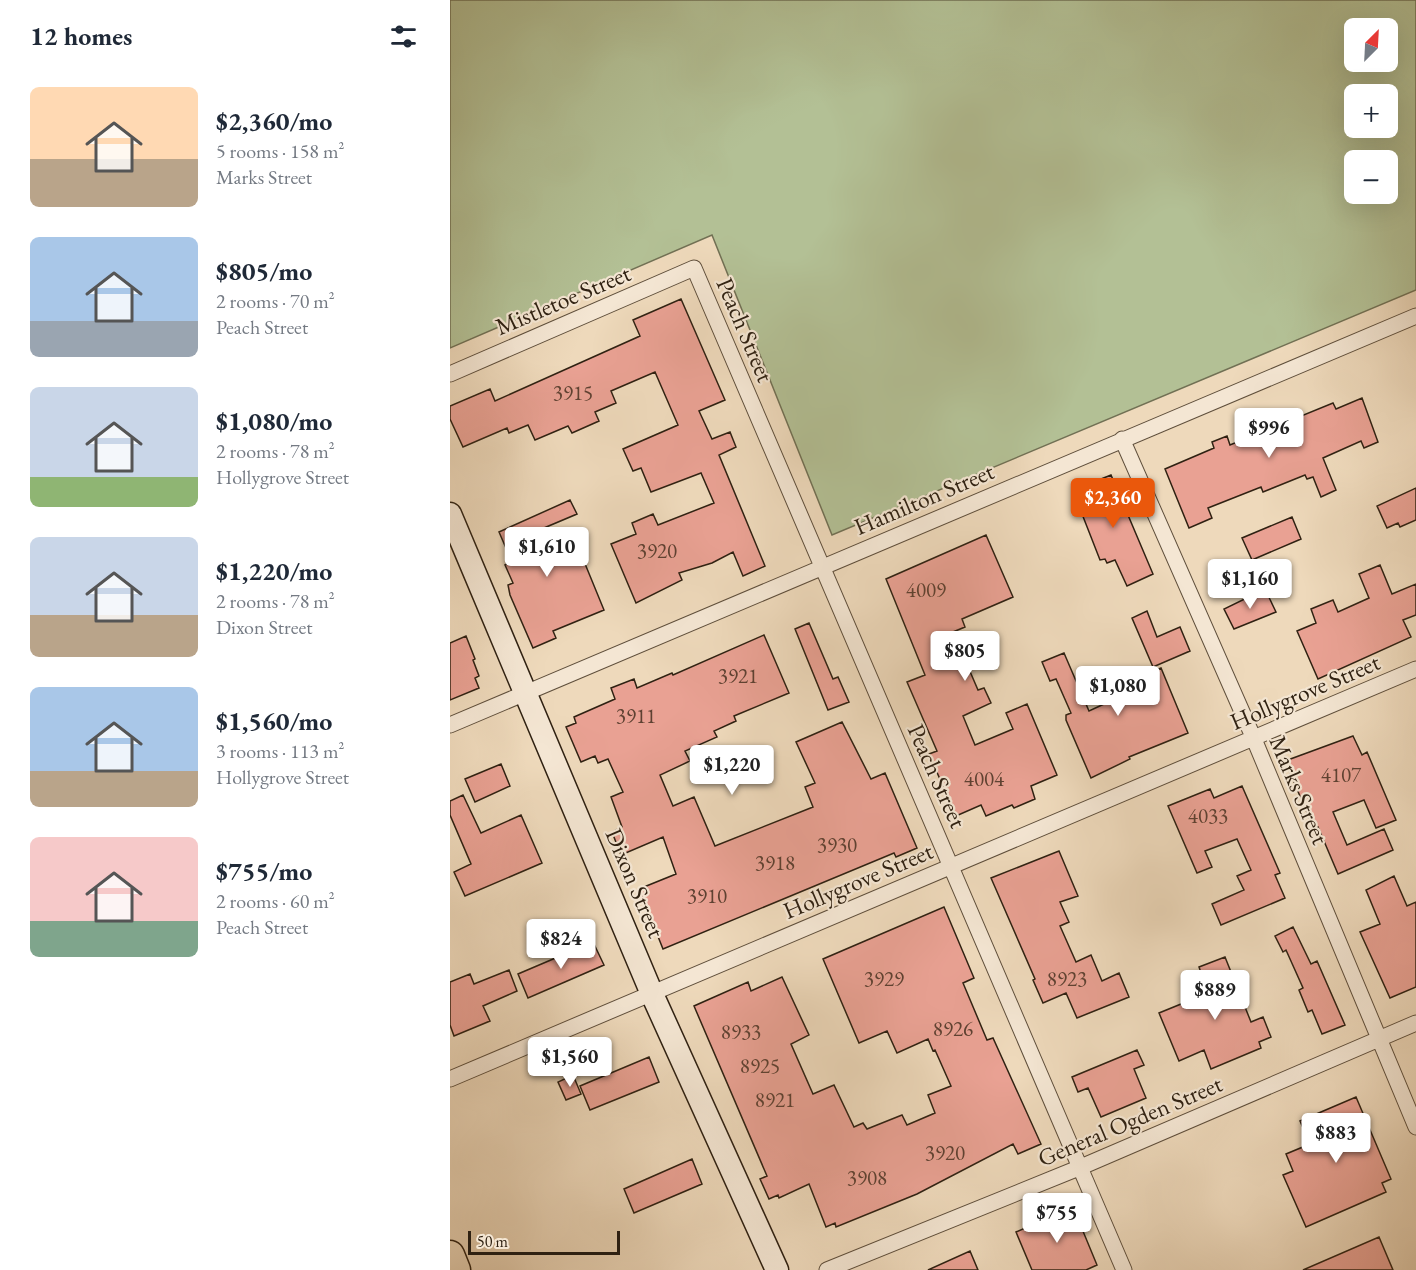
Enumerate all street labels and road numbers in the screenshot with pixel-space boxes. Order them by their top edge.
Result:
street label: Mistletoe Street [490,257,636,342]
street label: Peach Street [710,273,782,387]
street label: Hamilton Street [849,455,999,542]
street label: Hollygrove Street [1225,646,1385,737]
street label: Peach Street [901,719,974,833]
street label: Marks Street [1263,731,1336,849]
street label: Dixon Street [599,823,673,943]
street label: Hollygrove Street [778,835,938,926]
street label: General Ogden Street [1033,1068,1227,1173]

